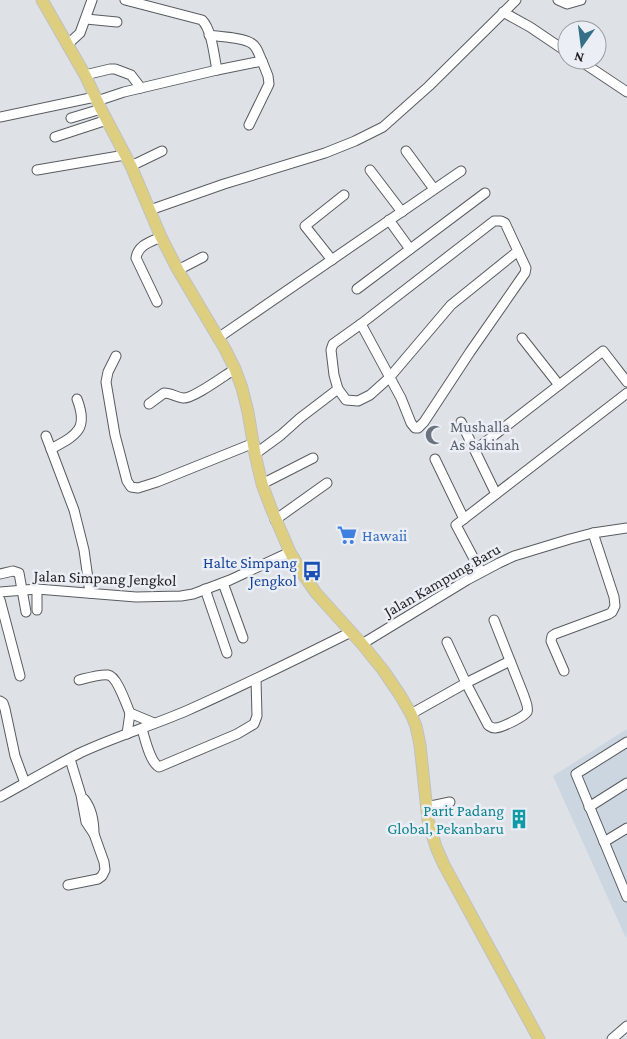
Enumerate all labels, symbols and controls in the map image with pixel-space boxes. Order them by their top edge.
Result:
north arrow [557,20,607,70]
text: N [572,49,585,67]
place label: Mushalla As Sakinah [450,418,520,453]
mosque icon: Mushalla As Sakinah [424,424,446,446]
supermarket icon: Hawaii [336,524,358,546]
place label: Hawaii [362,527,407,544]
street label: Jalan Kampung Baru [379,540,504,622]
place label: Halte Simpang Jengkol [203,554,297,590]
bus stop icon: Halte Simpang Jengkol [301,560,323,582]
street label: Jalan Simpang Jengkol [31,567,177,590]
place label: Parit Padang Global, Pekanbaru [387,802,505,837]
building icon: Parit Padang Global, Pekanbaru [508,808,530,830]

